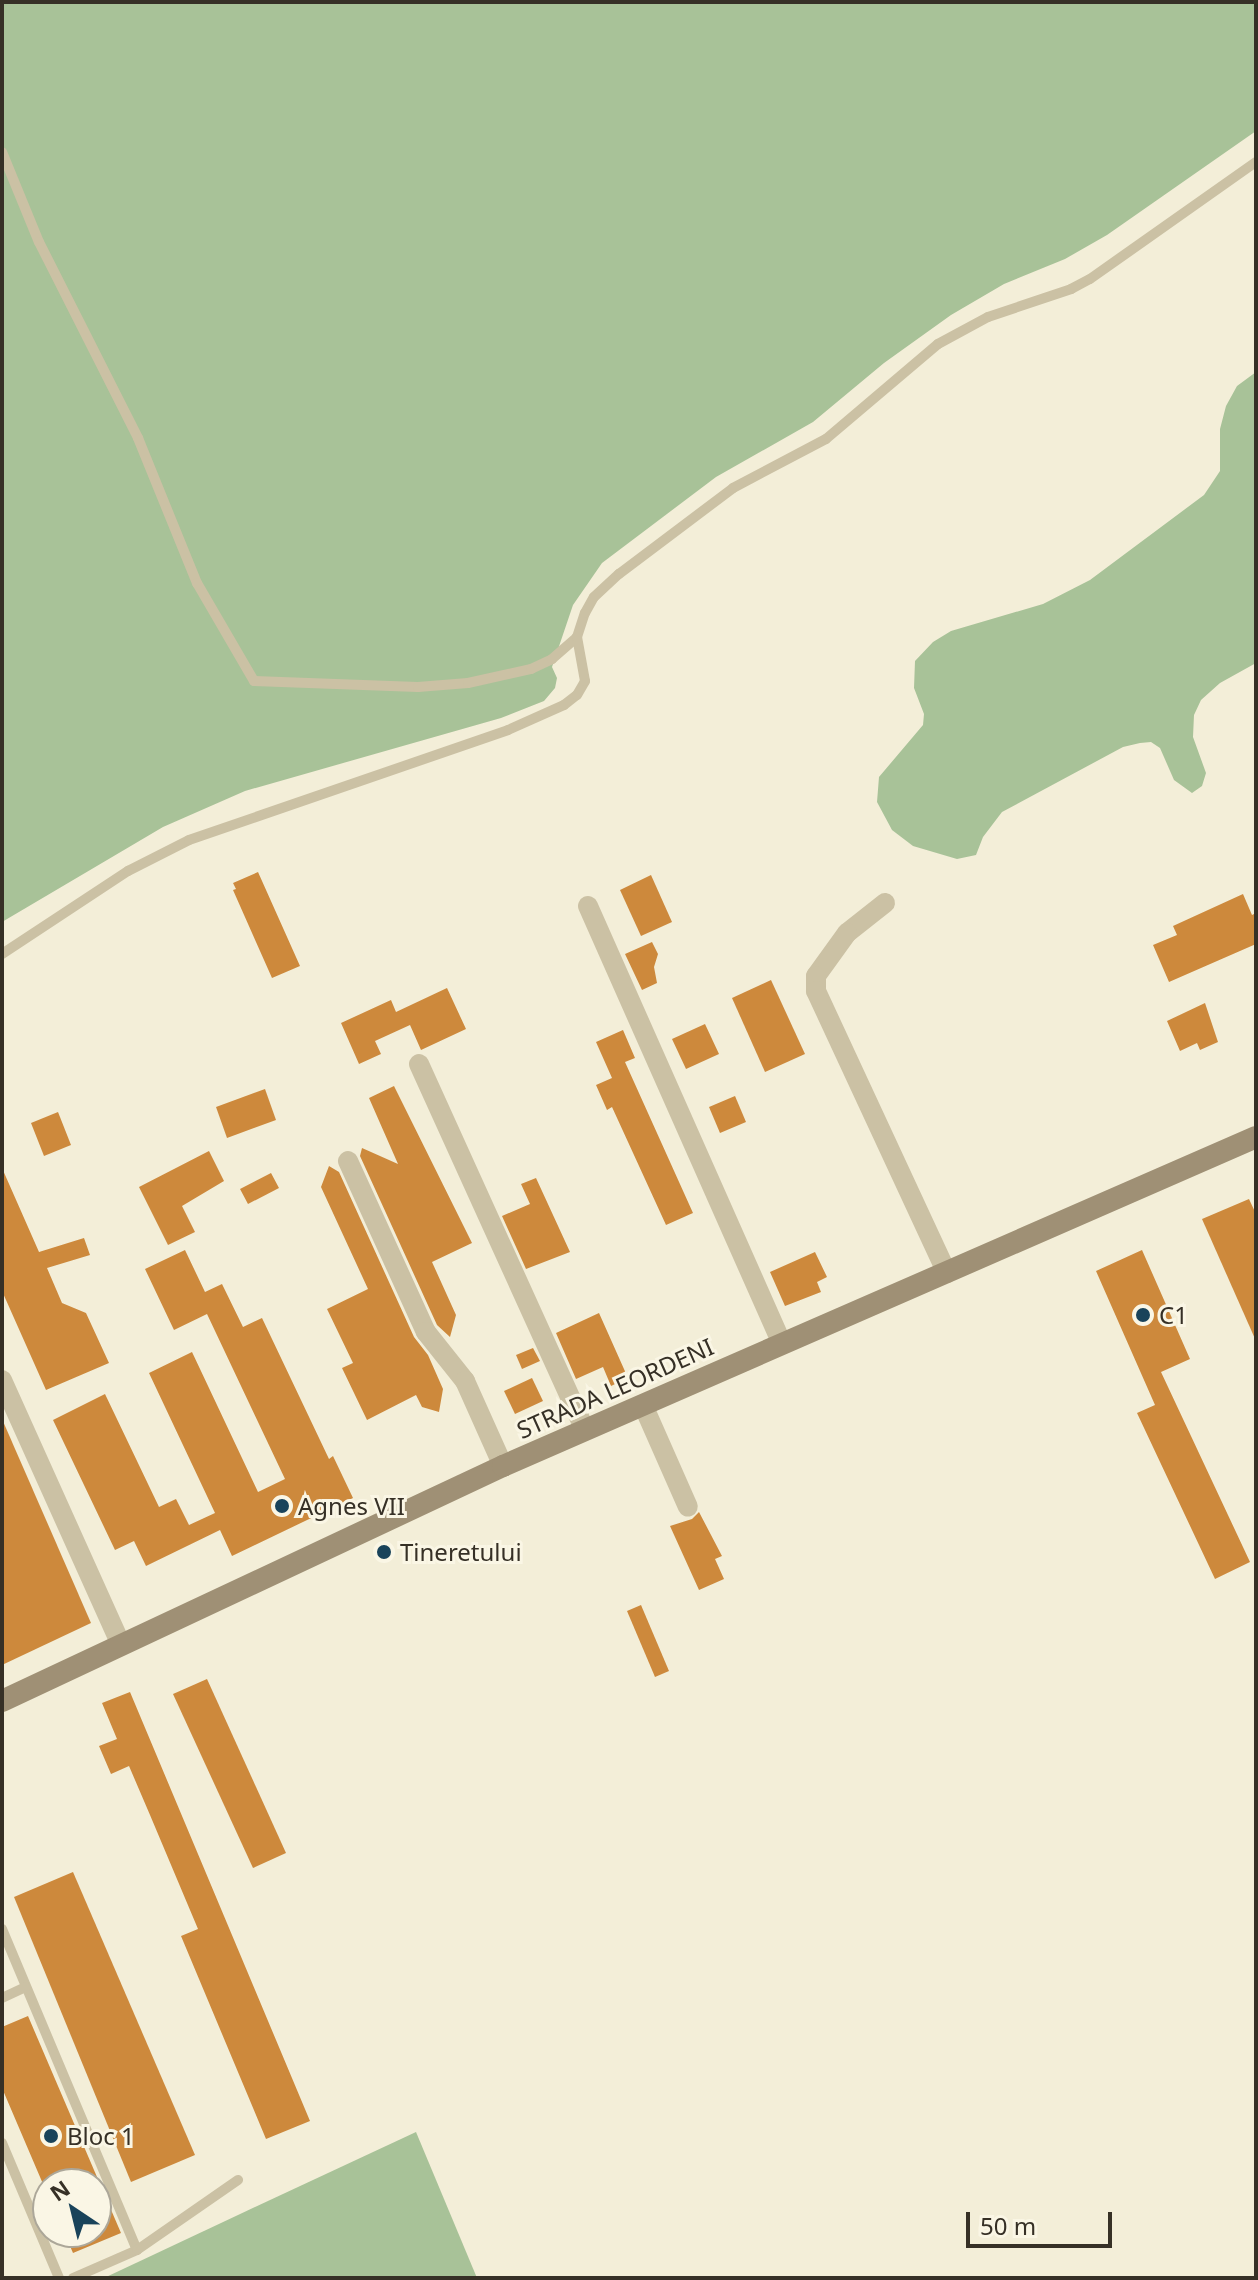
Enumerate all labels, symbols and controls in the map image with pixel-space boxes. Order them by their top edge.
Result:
place label: C1 [1159,1301,1188,1329]
marker: C1 [1134,1306,1152,1324]
street label: STRADA LEORDENI [512,1332,718,1444]
place label: Agnes VII [298,1492,405,1520]
marker: Agnes VII [273,1497,291,1515]
place label: Tineretului [400,1538,522,1566]
marker: Tineretului [375,1543,393,1561]
place label: Bloc 1 [67,2122,135,2150]
marker: Bloc 1 [42,2127,60,2145]
north arrow [32,2168,112,2248]
text: N [43,2173,75,2207]
scale bar [970,2196,1116,2246]
text: 50 m [980,2209,1036,2242]

